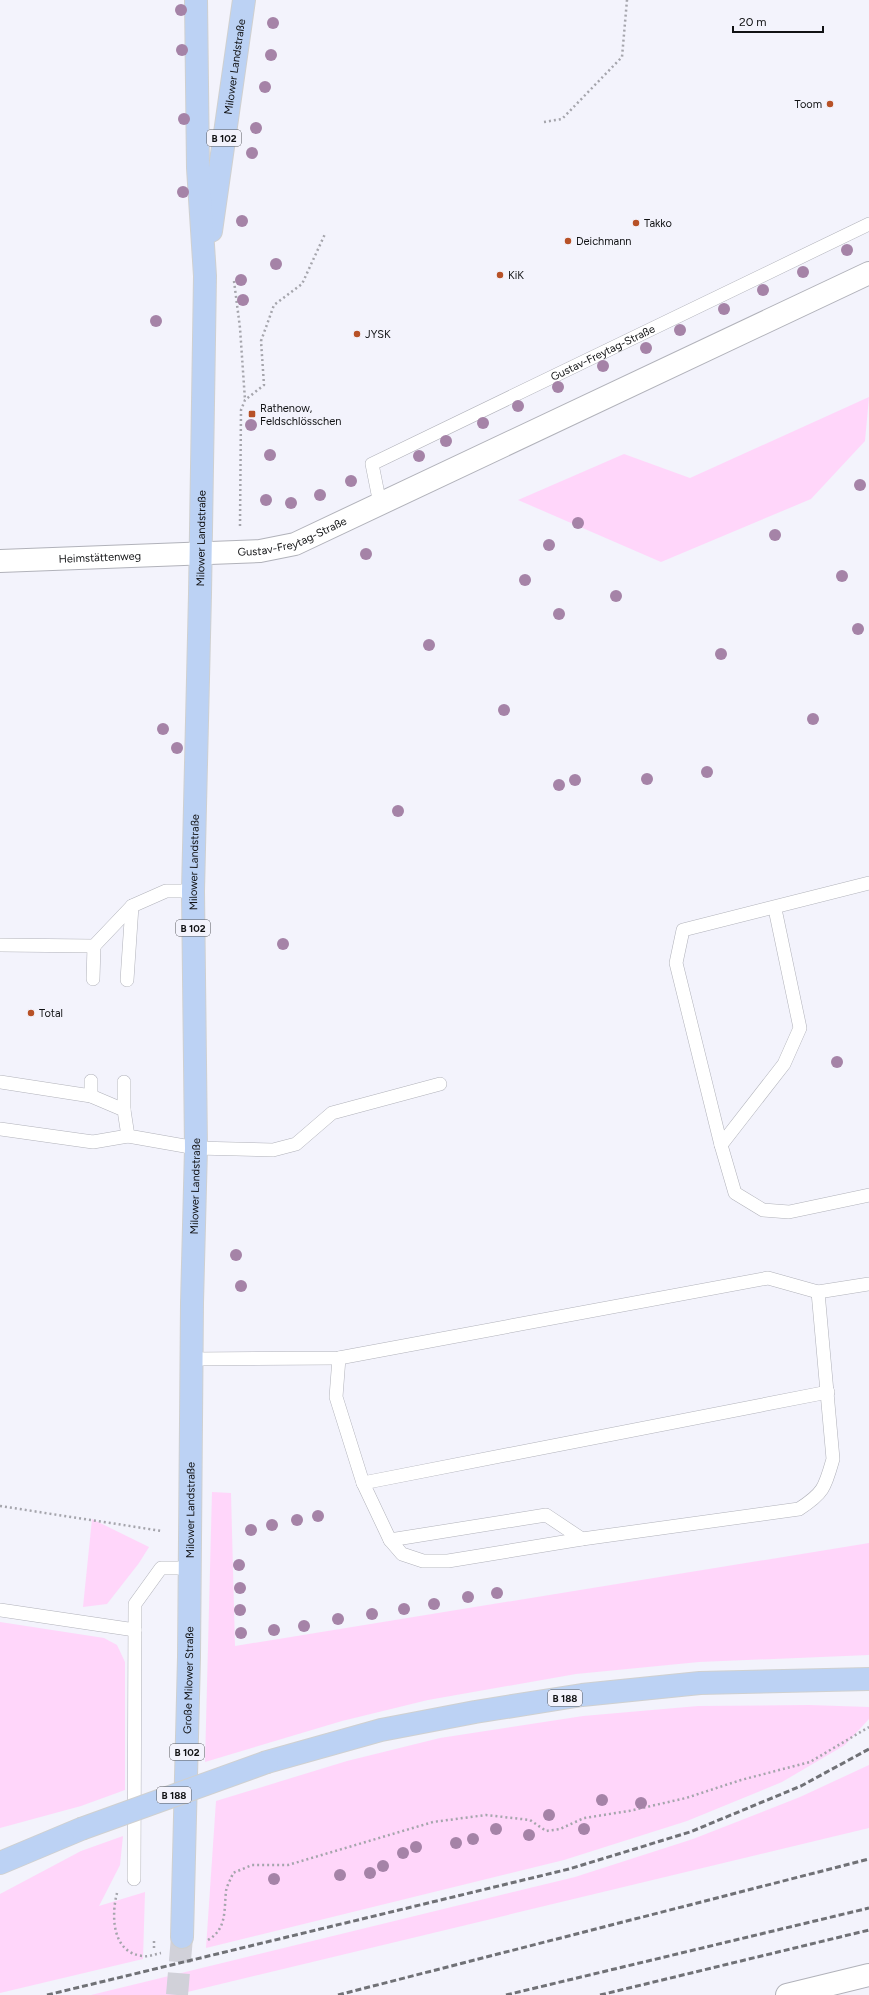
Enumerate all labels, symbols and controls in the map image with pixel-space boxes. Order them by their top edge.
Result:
scale bar [733,8,823,34]
text: 20 m [739,15,767,29]
street label: Milower Landstraße [222,18,248,115]
place label: Toom [794,98,822,111]
marker: Toom [825,99,835,109]
road number: B 102 [207,130,241,146]
place label: Takko [644,217,672,230]
marker: Takko [631,218,641,228]
place label: Deichmann [576,235,631,248]
marker: Deichmann [563,236,573,246]
place label: KiK [508,269,524,282]
marker: KiK [495,270,505,280]
street label: Gustav-Freytag-Straße [549,322,657,384]
place label: JYSK [365,328,391,341]
marker: JYSK [352,329,362,339]
place label: Rathenow, Feldschlösschen [260,402,341,428]
marker: Rathenow, Feldschlösschen [247,409,257,419]
street label: Milower Landstraße [194,490,209,587]
street label: Gustav-Freytag-Straße [237,515,349,559]
street label: Heimstättenweg [58,550,141,566]
street label: Milower Landstraße [187,814,202,910]
road number: B 102 [176,920,210,936]
place label: Total [39,1007,63,1020]
marker: Total [26,1008,36,1018]
street label: Milower Landstraße [188,1138,203,1234]
street label: Milower Landstraße [184,1462,198,1558]
street label: Große Milower Straße [181,1626,196,1734]
road number: B 188 [548,1690,582,1706]
road number: B 102 [170,1744,204,1760]
road number: B 188 [157,1787,191,1803]

